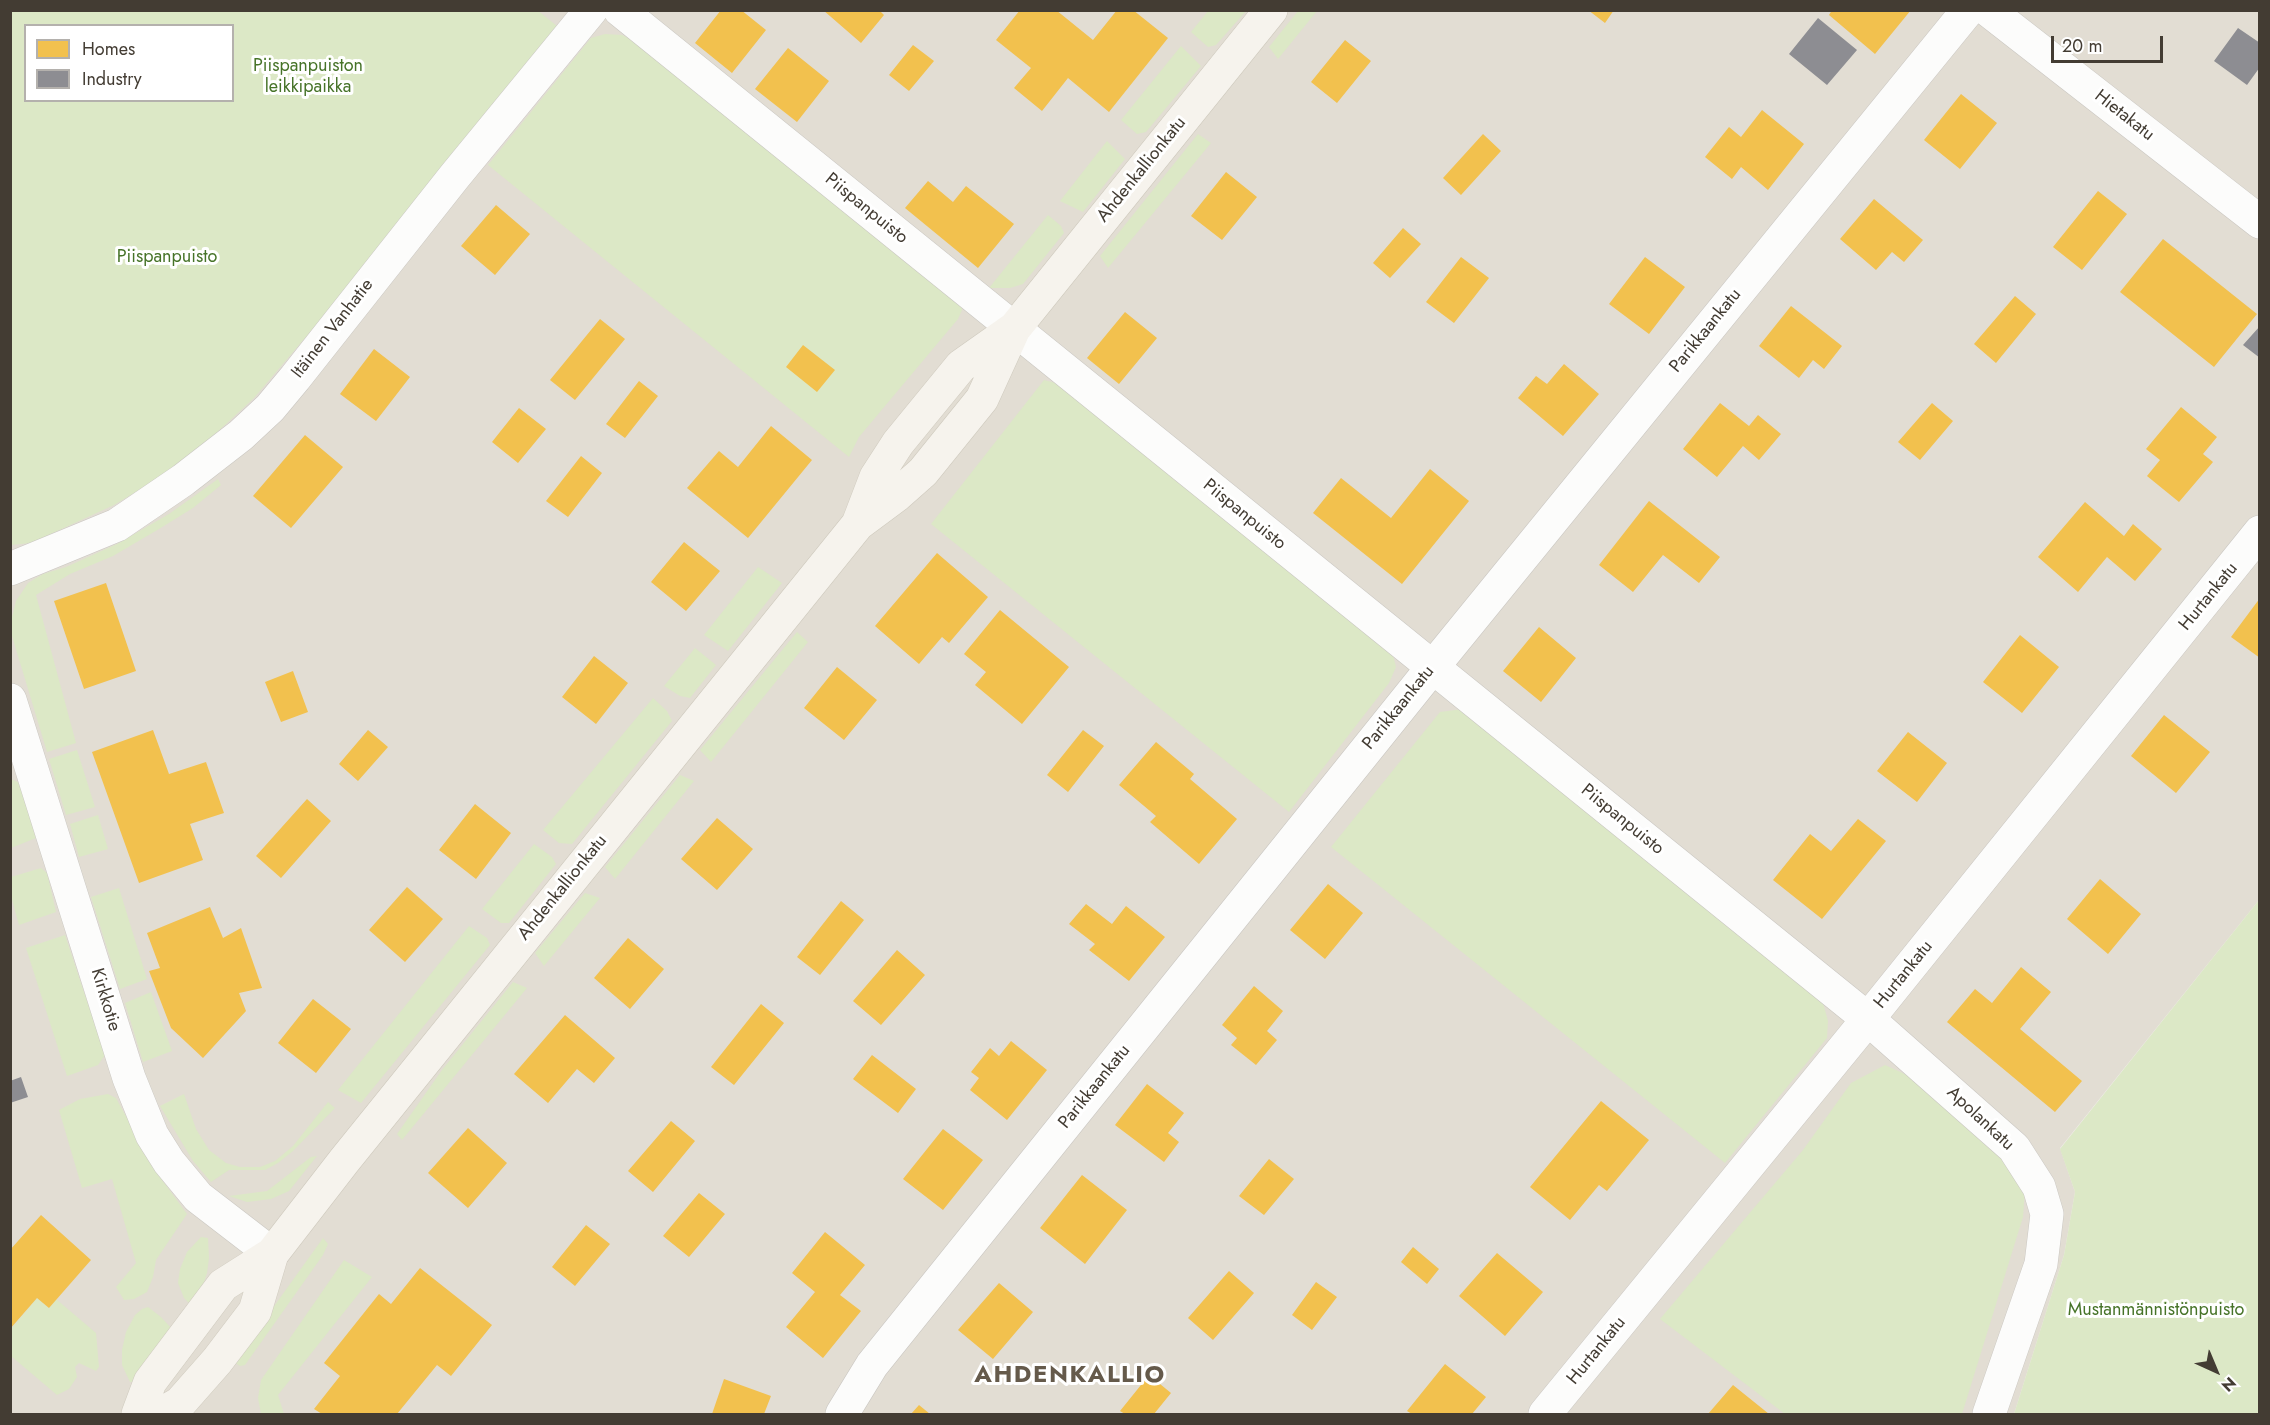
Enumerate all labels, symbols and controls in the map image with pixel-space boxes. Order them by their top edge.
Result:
legend [24,24,234,102]
scale bar [2054,24,2166,62]
text: 20 m [2062,33,2102,59]
text: Homes [82,36,135,62]
park label: Piispanpuiston leikkipaikka [253,56,363,98]
text: Industry [82,66,142,92]
street label: Hietakatu [2090,86,2158,146]
street label: Ahdenkallionkatu [1093,113,1191,227]
street label: Piispanpuisto [820,169,912,249]
park label: Piispanpuisto [117,247,217,269]
street label: Itäinen Vanhatie [287,275,379,383]
street label: Parikkaankatu [1666,285,1746,377]
street label: Piispanpuisto [1198,475,1290,555]
street label: Hurtankatu [2175,559,2243,635]
street label: Parikkaankatu [1359,662,1439,754]
street label: Piispanpuisto [1576,780,1668,860]
street label: Ahdenkallionkatu [514,831,612,945]
street label: Hurtankatu [1870,937,1938,1013]
street label: Kirkkotie [85,966,125,1034]
street label: Parikkaankatu [1055,1041,1135,1133]
street label: Apolankatu [1942,1082,2018,1156]
park label: Mustanmännistönpuisto [2068,1300,2244,1322]
street label: Hurtankatu [1563,1313,1631,1389]
north arrow [2186,1341,2246,1401]
district label: AHDENKALLIO [974,1362,1166,1390]
text: N [2216,1372,2241,1397]

